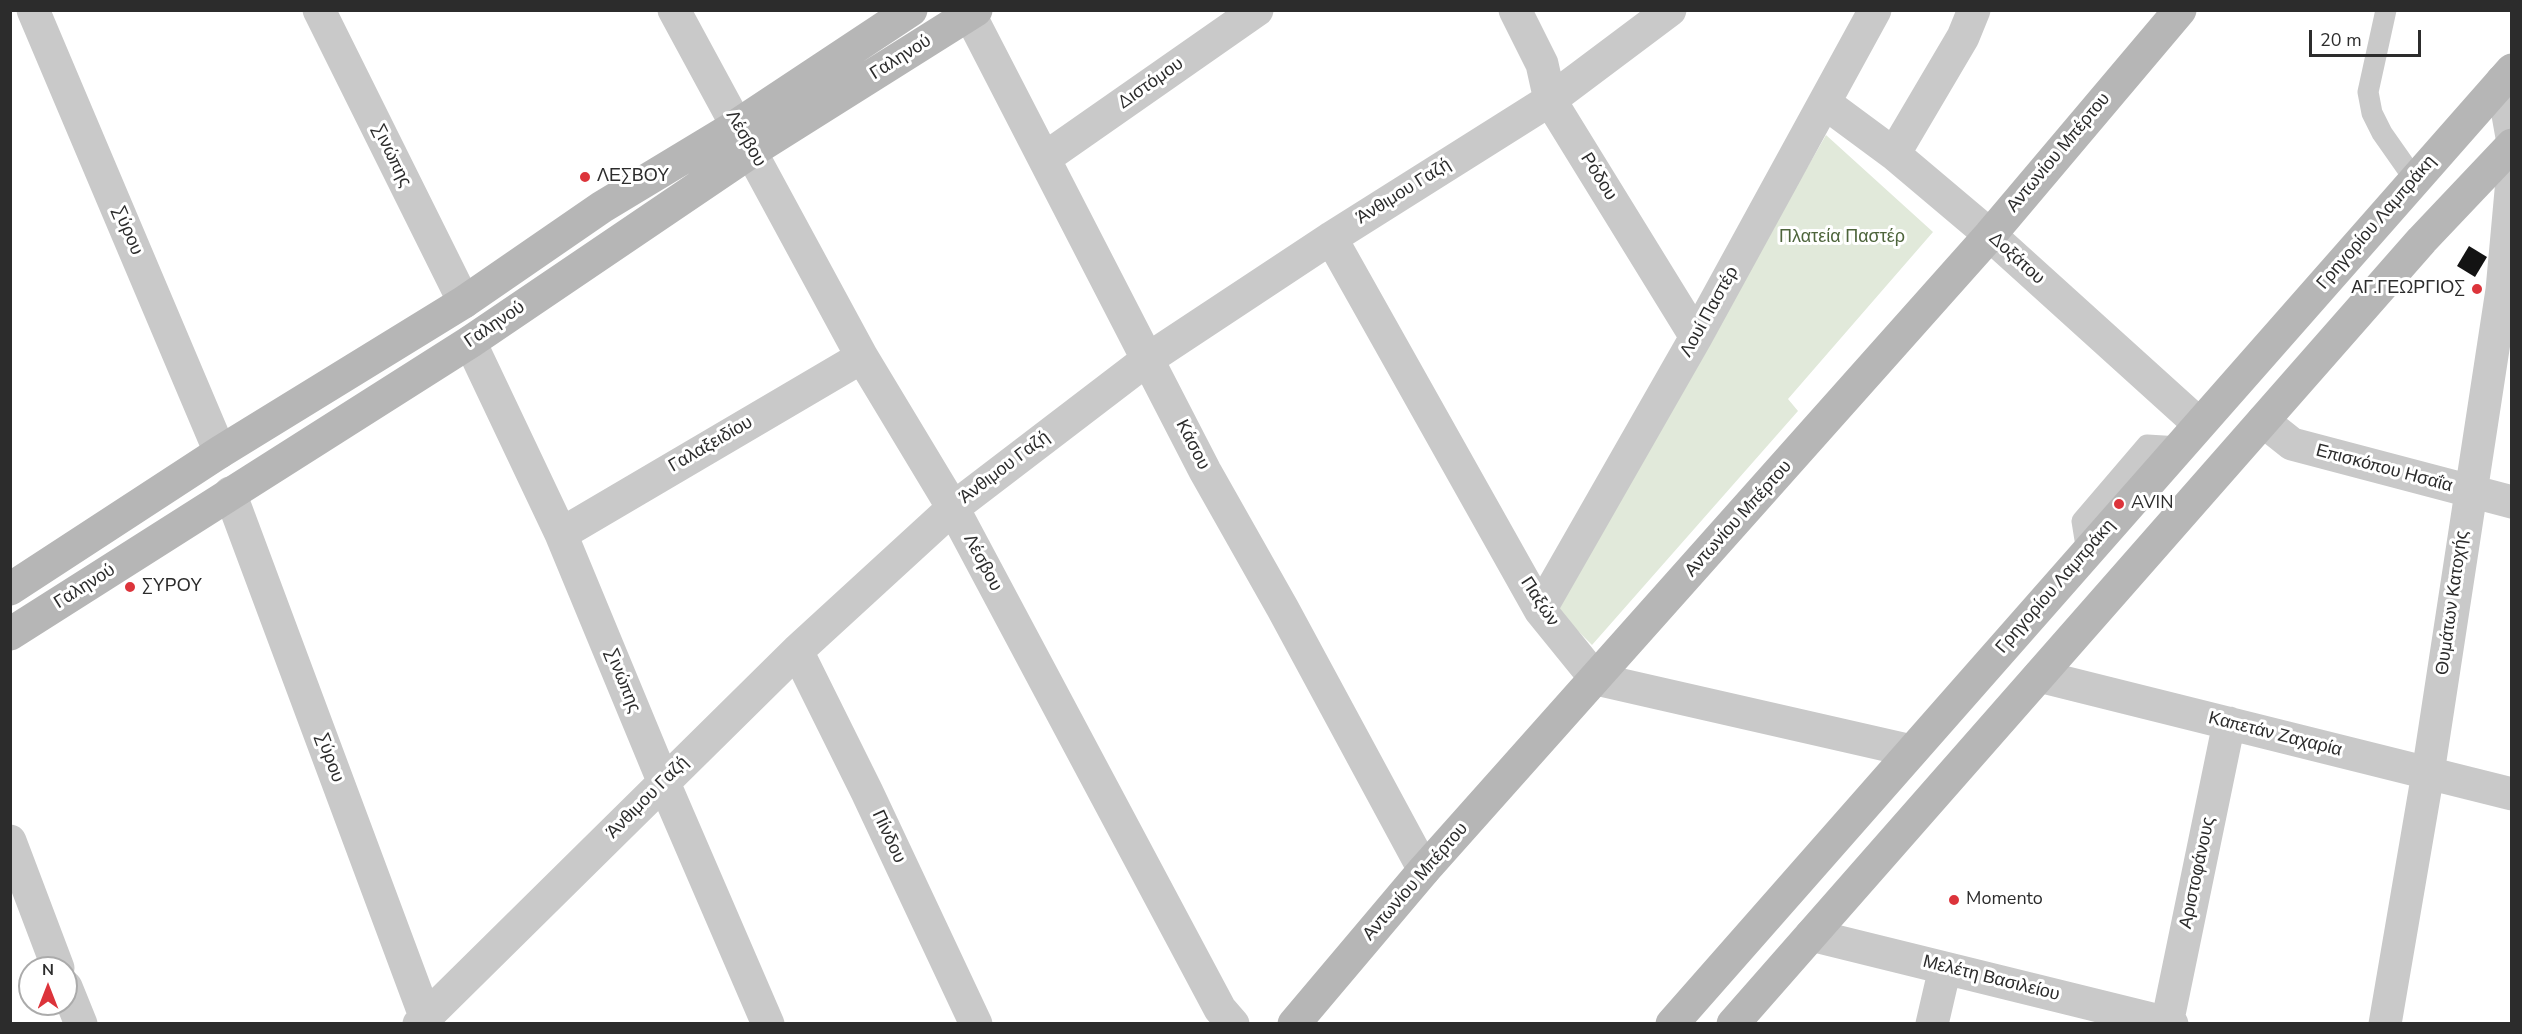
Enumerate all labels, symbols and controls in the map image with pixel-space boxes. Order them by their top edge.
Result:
scale bar [2312,18,2424,56]
text: 20 m [2320,28,2362,52]
street label: Γαληνού [866,31,936,85]
street label: Διστόμου [1114,54,1188,114]
street label: Αντωνίου Μπέρτου [2003,89,2115,217]
street label: Λέσβου [720,107,770,171]
street label: Σινώπης [367,121,415,191]
street label: Ρόδου [1575,149,1621,205]
street label: Γρηγορίου Λαμπράκη [2313,152,2441,294]
street label: Άνθιμου Γαζή [1353,154,1455,230]
place label: ΛΕΣΒΟΥ [597,166,669,188]
marker: ΛΕΣΒΟΥ [578,170,592,184]
street label: Σύρου [107,203,147,259]
park label: Πλατεία Παστέρ [1779,227,1905,249]
street label: Δοξάτου [1984,228,2048,290]
street label: Λουί Παστέρ [1676,263,1744,361]
place label: ΑΓ.ΓΕΩΡΓΙΟΣ [2351,278,2465,300]
marker: ΑΓ.ΓΕΩΡΓΙΟΣ [2470,282,2484,296]
street label: Γαληνού [461,297,529,353]
street label: Γαλαξειδίου [665,412,757,478]
street label: Κάσου [1170,416,1214,474]
street label: Άνθιμου Γαζή [956,427,1054,509]
street label: Επισκόπου Ησαΐα [2313,440,2455,498]
street label: Αντωνίου Μπέρτου [1681,456,1797,582]
place label: AVIN [2131,493,2173,515]
marker: AVIN [2112,497,2126,511]
street label: Γρηγορίου Λαμπράκη [1992,516,2120,658]
street label: Θυμάτων Κατοχής [2432,529,2474,677]
street label: Λέσβου [958,531,1006,595]
street label: Γαληνού [50,560,120,614]
street label: Παξών [1515,573,1563,631]
place label: ΣΥΡΟΥ [142,576,202,598]
marker: ΣΥΡΟΥ [123,580,137,594]
street label: Σινώπης [599,646,645,716]
street label: Καπετάν Ζαχαρία [2206,708,2344,762]
street label: Σύρου [310,730,348,786]
street label: Άνθιμου Γαζή [602,752,694,844]
street label: Πίνδου [866,807,910,867]
street label: Αριστοφάνους [2176,815,2220,931]
street label: Αντωνίου Μπέρτου [1359,819,1473,945]
place label: Momento [1966,889,2043,911]
marker: Momento [1947,893,1961,907]
street label: Μελέτη Βασιλείου [1920,952,2062,1006]
north arrow [18,956,78,1016]
text: N [42,959,54,981]

